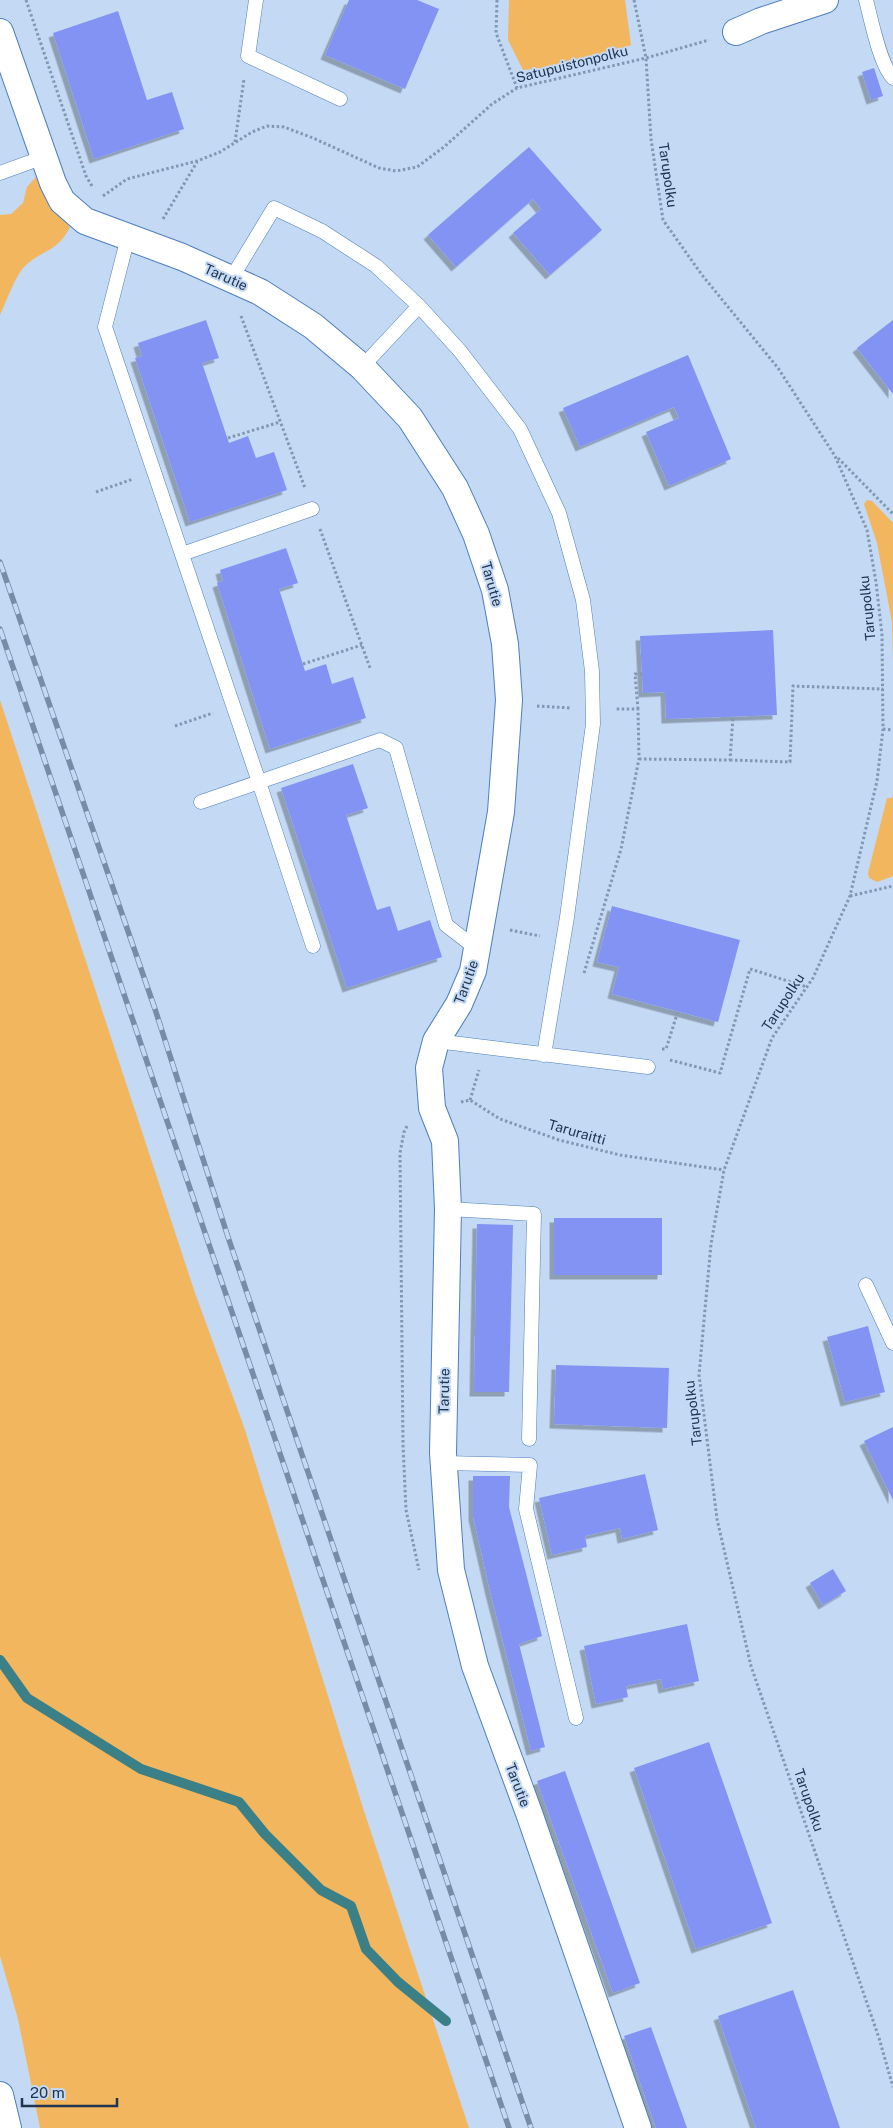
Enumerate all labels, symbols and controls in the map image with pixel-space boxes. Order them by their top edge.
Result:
street label: Satupuistonpolku [514,42,630,86]
street label: Tarupolku [656,142,680,208]
street label: Tarutie [202,260,250,294]
street label: Tarutie [478,560,506,608]
street label: Tarupolku [856,575,878,641]
street label: Tarutie [451,958,481,1006]
street label: Tarupolku [759,970,807,1034]
street label: Taruraitti [546,1116,608,1148]
street label: Tarutie [436,1368,452,1414]
street label: Tarupolku [681,1380,705,1446]
street label: Tarutie [502,1761,534,1809]
street label: Tarupolku [791,1767,827,1833]
scale bar [22,2076,118,2108]
text: 20 m [30,2084,65,2101]

